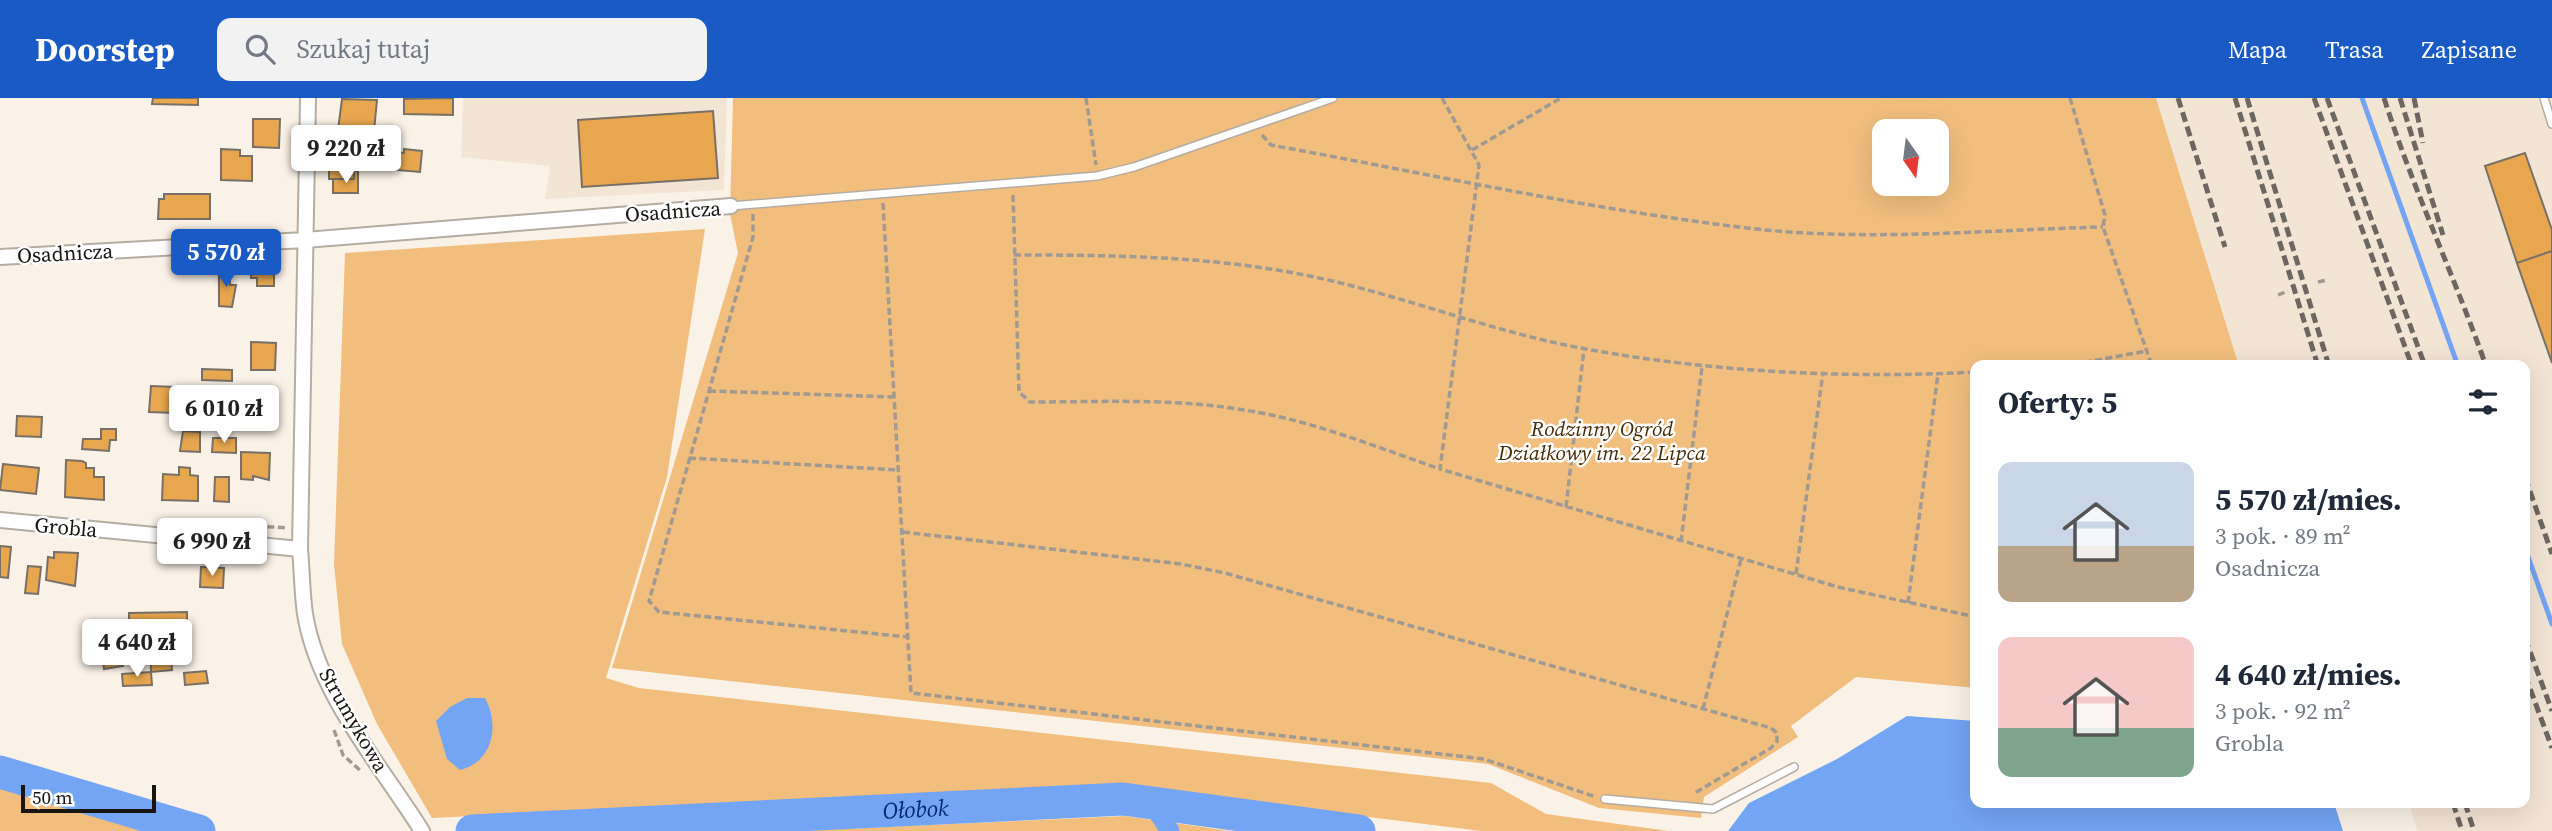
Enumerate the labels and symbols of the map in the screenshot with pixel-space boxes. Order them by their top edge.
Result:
north arrow [1872,119,1950,196]
pin: 9 220 zł [274,126,418,185]
street label: Osadnicza [624,193,722,229]
pin: 5 570 zł [154,230,298,289]
street label: Osadnicza [16,236,114,270]
pin: 6 010 zł [152,386,296,445]
park label: Rodzinny Ogród Działkowy im. 22 Lipca [1497,414,1706,467]
street label: Grobla [33,510,99,544]
pin: 6 990 zł [140,518,284,578]
pin: 4 640 zł [65,620,209,679]
street label: Strumykowa [312,662,396,778]
scale bar [21,782,156,814]
water label: Ołobok [882,792,949,827]

